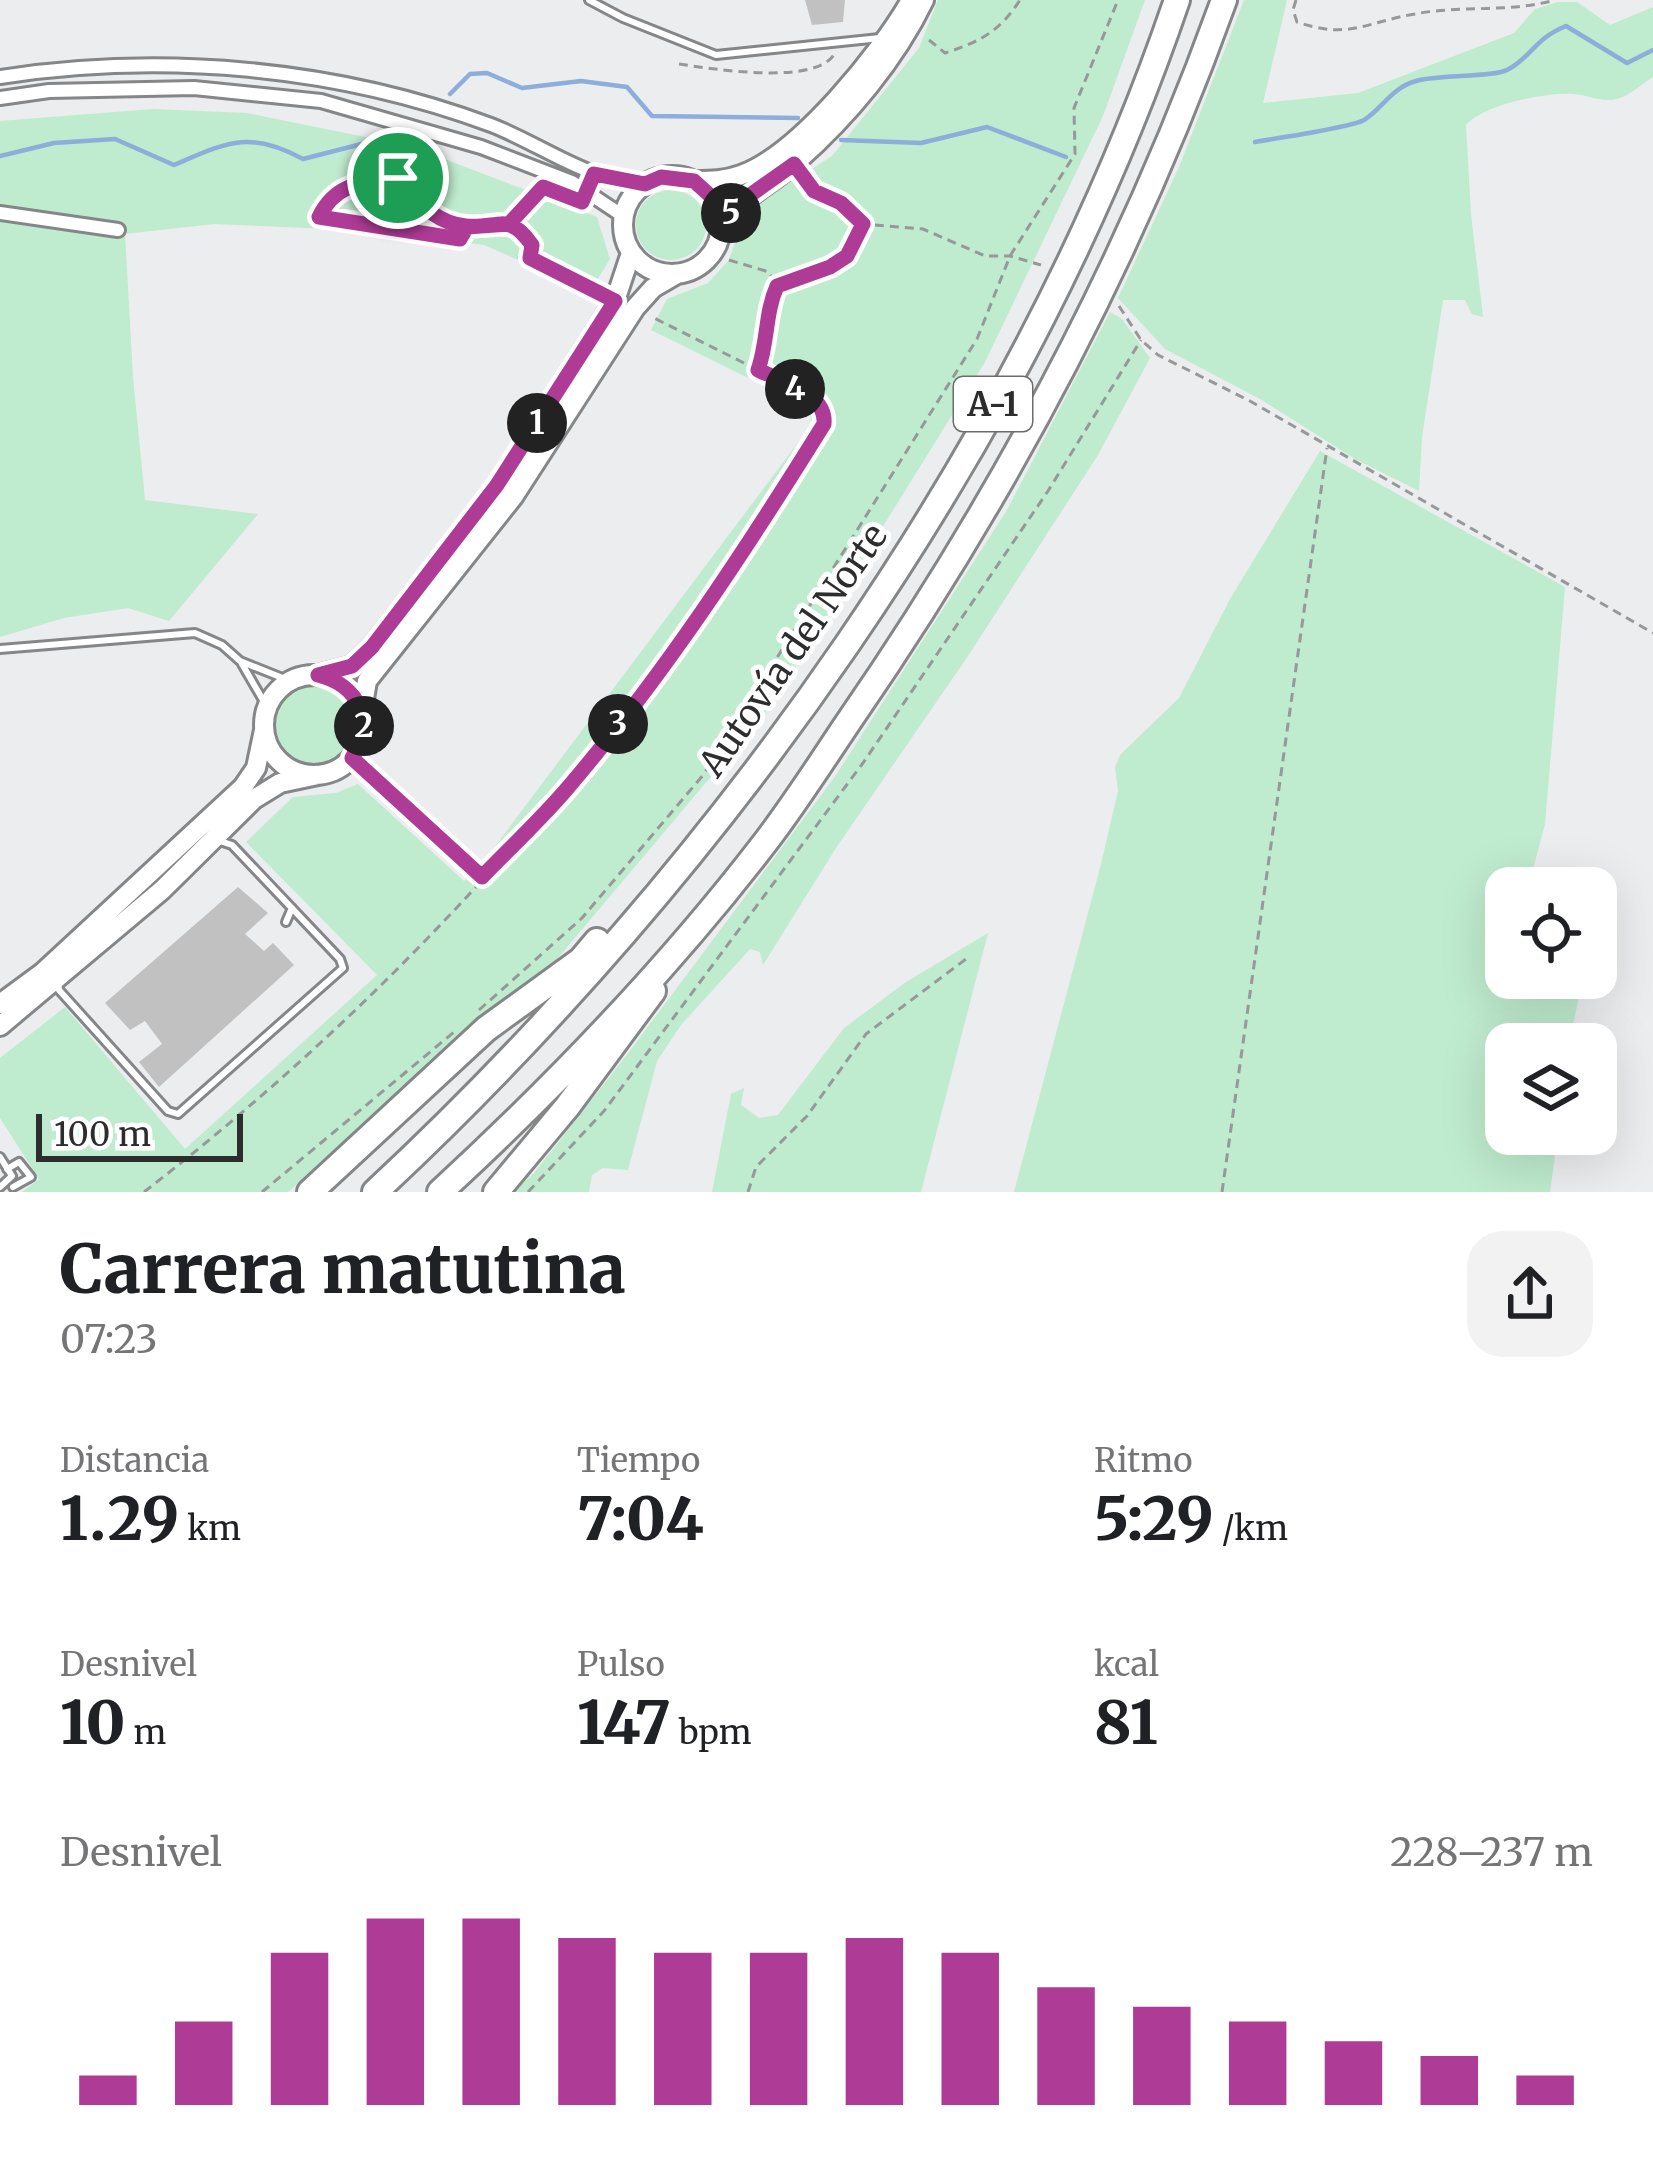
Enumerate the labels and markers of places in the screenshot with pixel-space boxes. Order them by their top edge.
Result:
pin [347,127,449,229]
pin: 5 [701,183,761,243]
pin: 4 [765,359,825,419]
pin: 1 [507,393,567,453]
pin: 3 [588,694,648,754]
pin: 2 [334,696,394,756]

